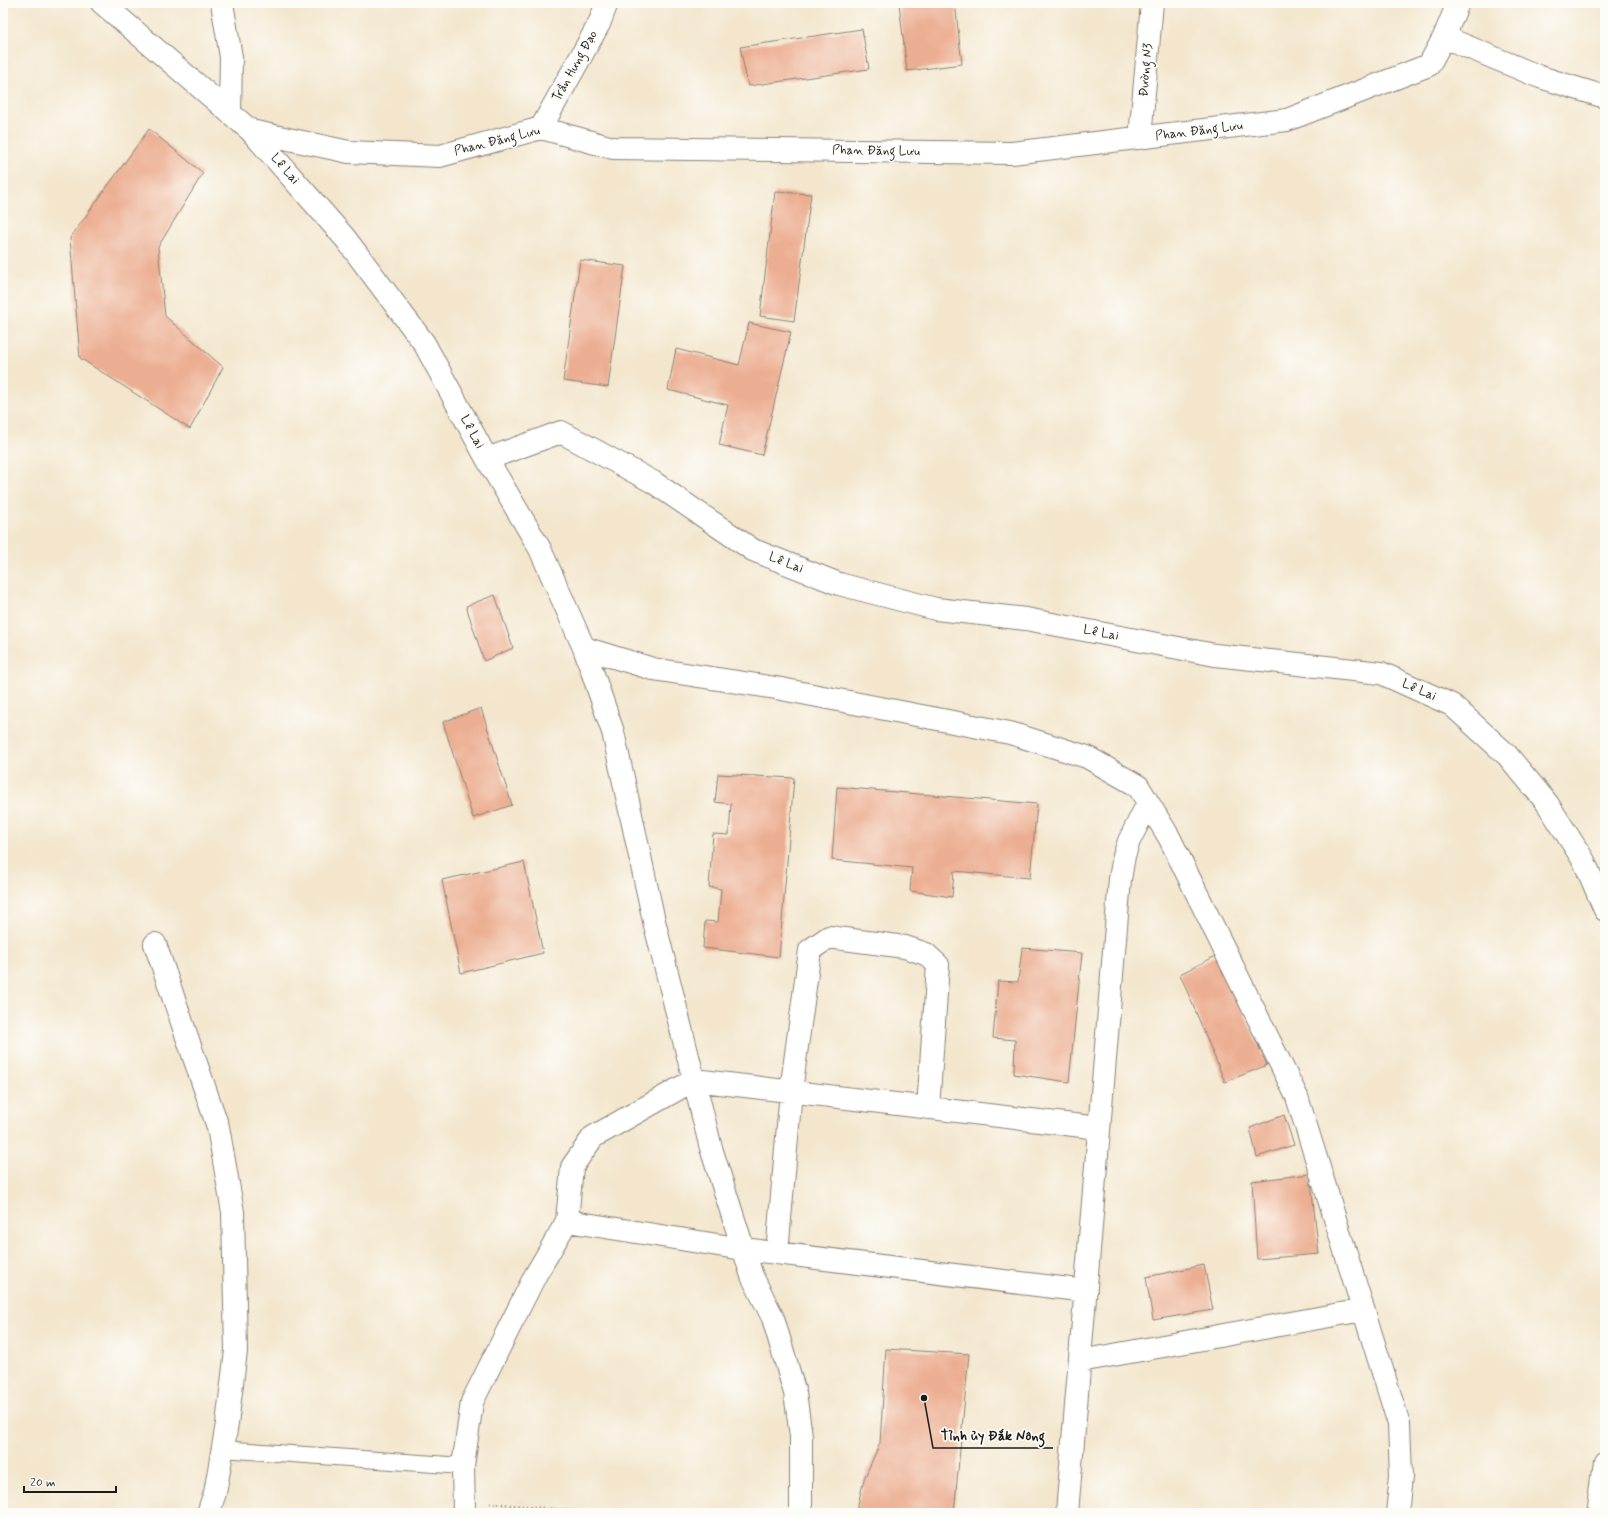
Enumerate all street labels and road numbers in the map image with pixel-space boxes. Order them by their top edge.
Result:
street label: Trần Hưng Đạo [548,27,603,105]
street label: Đường N3 [1135,42,1159,98]
street label: Phan Đăng Lưu [1154,117,1244,147]
street label: Phan Đăng Lưu [452,122,542,162]
street label: Phan Đăng Lưu [832,142,920,162]
street label: Lê Lai [267,150,303,188]
street label: Lê Lai [456,412,488,452]
street label: Lê Lai [766,548,806,578]
street label: Lê Lai [1082,621,1120,645]
street label: Lê Lai [1399,675,1439,705]

